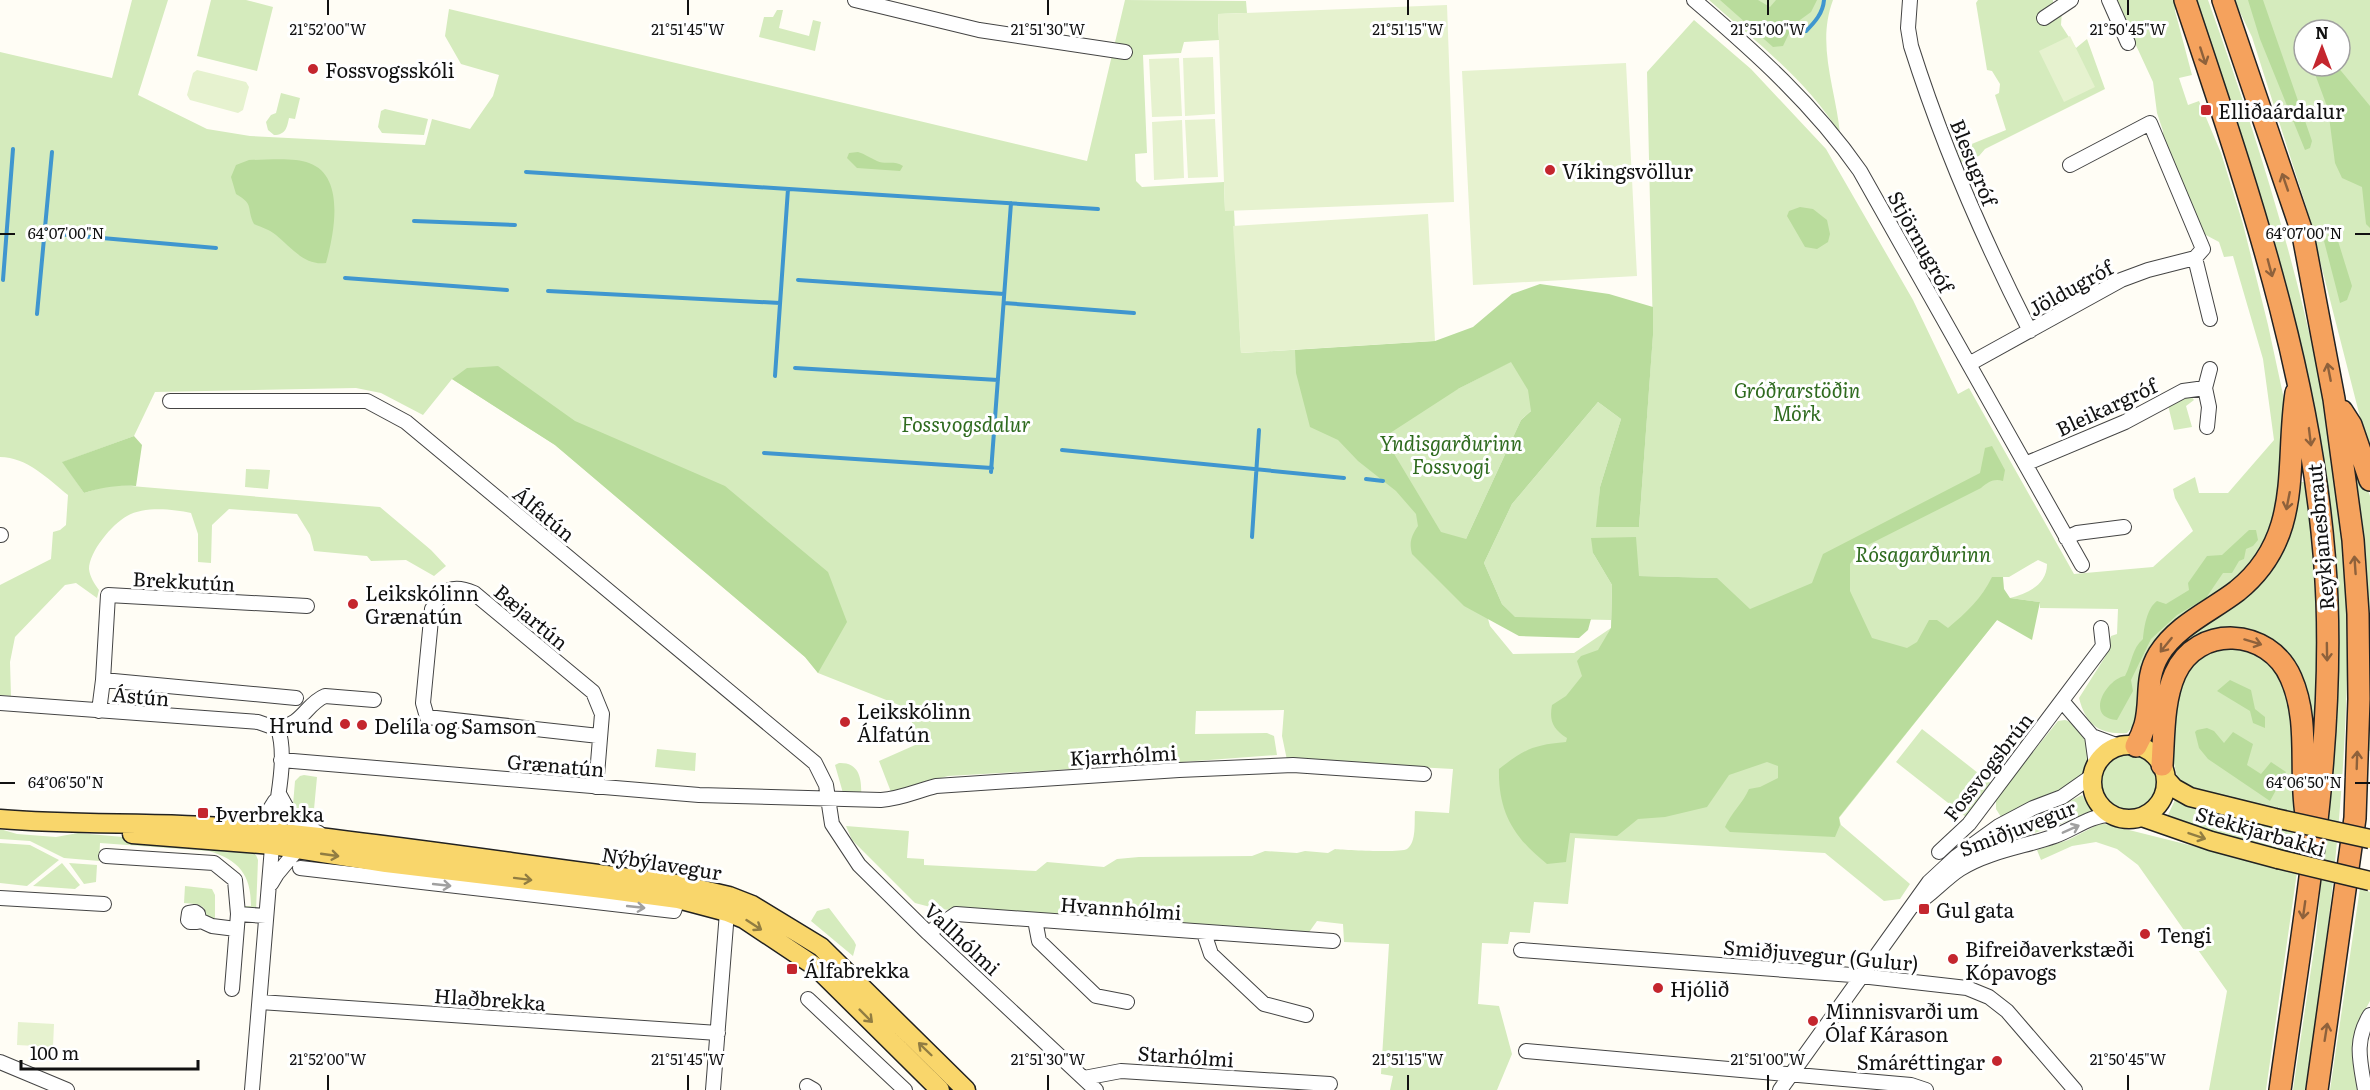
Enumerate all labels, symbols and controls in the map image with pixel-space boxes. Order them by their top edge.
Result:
text: 21°52'00"W [290,17,367,40]
text: 21°51'45"W [651,17,725,40]
text: 21°51'30"W [1011,17,1086,40]
text: 21°51'15"W [1372,17,1444,40]
text: 21°51'00"W [1731,17,1806,40]
text: 21°50'45"W [2090,17,2167,40]
north arrow [2292,18,2352,78]
text: N [2315,20,2329,44]
one-way arrow [2199,46,2210,65]
place label: Fossvogsskóli [325,54,455,84]
marker: Fossvogsskóli [306,62,320,76]
place label: Elliðaárdalur [2218,95,2345,125]
marker: Elliðaárdalur [2199,103,2213,117]
street label: Blesugróf [1944,114,2007,212]
place label: Víkingsvöllur [1562,155,1693,185]
marker: Víkingsvöllur [1543,163,1557,177]
one-way arrow [2279,173,2290,192]
street label: Stjörnugróf [1882,185,1963,299]
text: 64°07'00"N [28,221,104,244]
text: 64°07'00"N [2266,221,2342,244]
street label: Jöldugróf [2022,250,2120,323]
one-way arrow [2265,258,2276,277]
one-way arrow [2323,363,2334,382]
street label: Bleikargróf [2050,368,2164,443]
park label: Gróðrarstöðin Mörk [1734,374,1860,427]
park label: Fossvogsdalur [901,408,1031,438]
park label: Yndisgarðurinn Fossvogi [1380,427,1522,480]
one-way arrow [2304,427,2315,447]
street label: Reykjanesbraut [2298,462,2340,612]
street label: Álfatún [507,478,583,548]
one-way arrow [2282,491,2293,510]
park label: Rósagarðurinn [1855,538,1991,568]
one-way arrow [2349,556,2360,576]
street label: Brekkutún [132,562,236,598]
street label: Bæjartún [488,576,576,656]
place label: Leikskólinn Grænatún [365,577,479,630]
marker: Leikskólinn Grænatún [346,597,360,611]
one-way arrow [2160,637,2173,653]
one-way arrow [2243,637,2262,648]
one-way arrow [2322,642,2333,662]
street label: Ástún [111,678,171,712]
place label: Leikskólinn Álfatún [857,695,971,748]
street label: Fossvogsbrún [1935,705,2039,827]
place label: Hrund [269,709,333,739]
place label: Delíla og Samson [374,710,536,740]
marker: Leikskólinn Álfatún [838,715,852,729]
marker: Hrund [338,717,352,731]
marker: Delíla og Samson [355,718,369,732]
street label: Kjarrhólmi [1069,736,1178,772]
street label: Grænatún [506,745,606,783]
one-way arrow [2351,750,2362,770]
text: 64°06'50"N [28,770,104,793]
text: 64°06'50"N [2266,770,2342,793]
street label: Smiðjuvegur [1954,791,2080,863]
street label: Stekkjarbakki [2193,797,2330,863]
place label: Þverbrekka [215,798,324,828]
marker: Þverbrekka [196,806,210,820]
one-way arrow [2061,823,2079,834]
one-way arrow [2187,831,2206,842]
street label: Nýbýlavegur [600,838,725,886]
one-way arrow [320,849,339,860]
one-way arrow [513,874,533,885]
one-way arrow [432,880,451,891]
street label: Hvannhólmi [1059,888,1183,926]
place label: Gul gata [1936,894,2014,924]
street label: Vallhólmi [918,895,1008,982]
one-way arrow [2298,899,2309,919]
one-way arrow [625,902,645,913]
marker: Gul gata [1917,902,1931,916]
place label: Tengi [2157,919,2212,949]
one-way arrow [745,920,762,932]
marker: Tengi [2138,927,2152,941]
street label: Smiðjuvegur (Gulur) [1722,931,1920,977]
place label: Bifreiðaverkstæði Kópavogs [1965,933,2135,986]
marker: Bifreiðaverkstæði Kópavogs [1946,952,1960,966]
place label: Álfabrekka [804,954,910,984]
marker: Álfabrekka [785,962,799,976]
place label: Hjólið [1670,973,1729,1003]
street label: Hlaðbrekka [433,979,547,1017]
marker: Hjólið [1651,981,1665,995]
place label: Minnisvarði um Ólaf Kárason [1825,995,1979,1048]
one-way arrow [858,1008,873,1023]
marker: Minnisvarði um Ólaf Kárason [1806,1014,1820,1028]
one-way arrow [2321,1023,2332,1043]
scale bar [21,1033,198,1071]
street label: Starhólmi [1137,1037,1236,1073]
text: 100 m [30,1039,79,1066]
one-way arrow [917,1042,932,1056]
place label: Smáréttingar [1857,1046,1986,1076]
text: 21°52'00"W [290,1047,367,1070]
text: 21°51'45"W [651,1047,725,1070]
text: 21°51'30"W [1011,1047,1086,1070]
text: 21°51'15"W [1372,1047,1444,1070]
text: 21°51'00"W [1731,1047,1806,1070]
text: 21°50'45"W [2090,1047,2167,1070]
marker: Smáréttingar [1990,1054,2004,1068]

